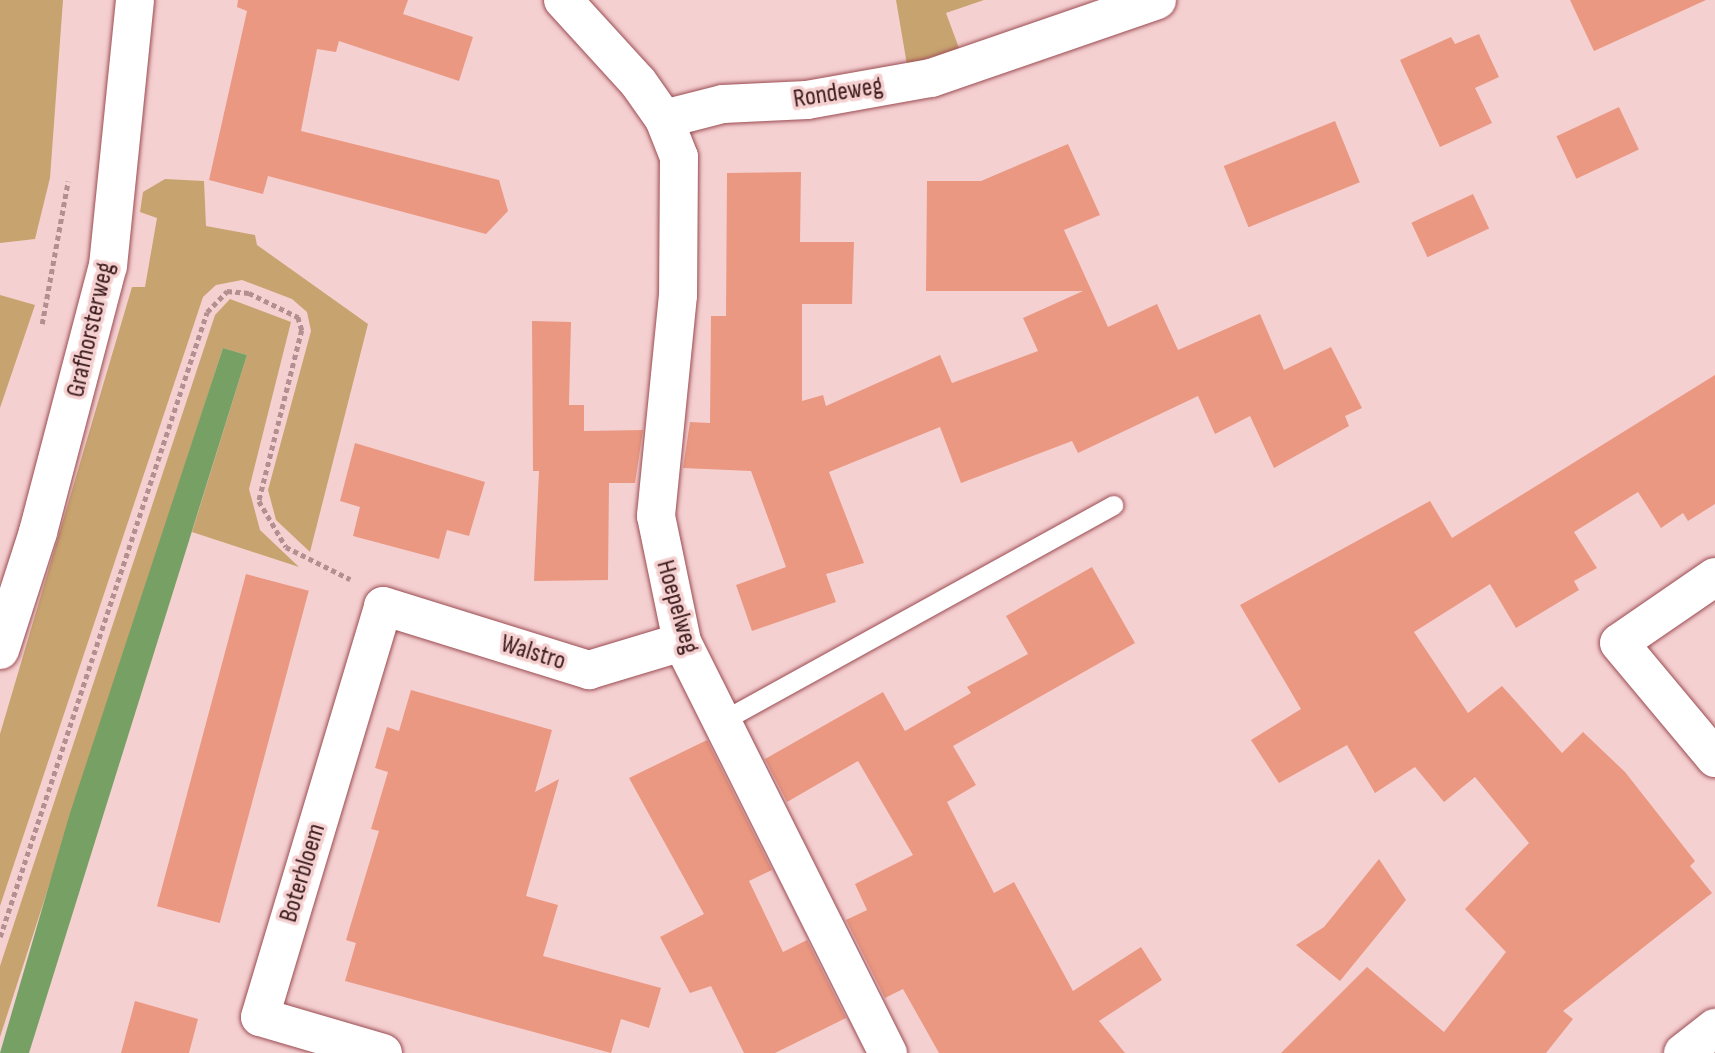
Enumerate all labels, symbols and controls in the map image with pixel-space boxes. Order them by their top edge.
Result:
street label: Rondeweg [791,71,885,115]
street label: Grafhorsterweg [60,260,122,400]
street label: Hoepelweg [649,557,705,657]
street label: Walstro [497,628,569,678]
street label: Boterbloem [273,820,333,926]

